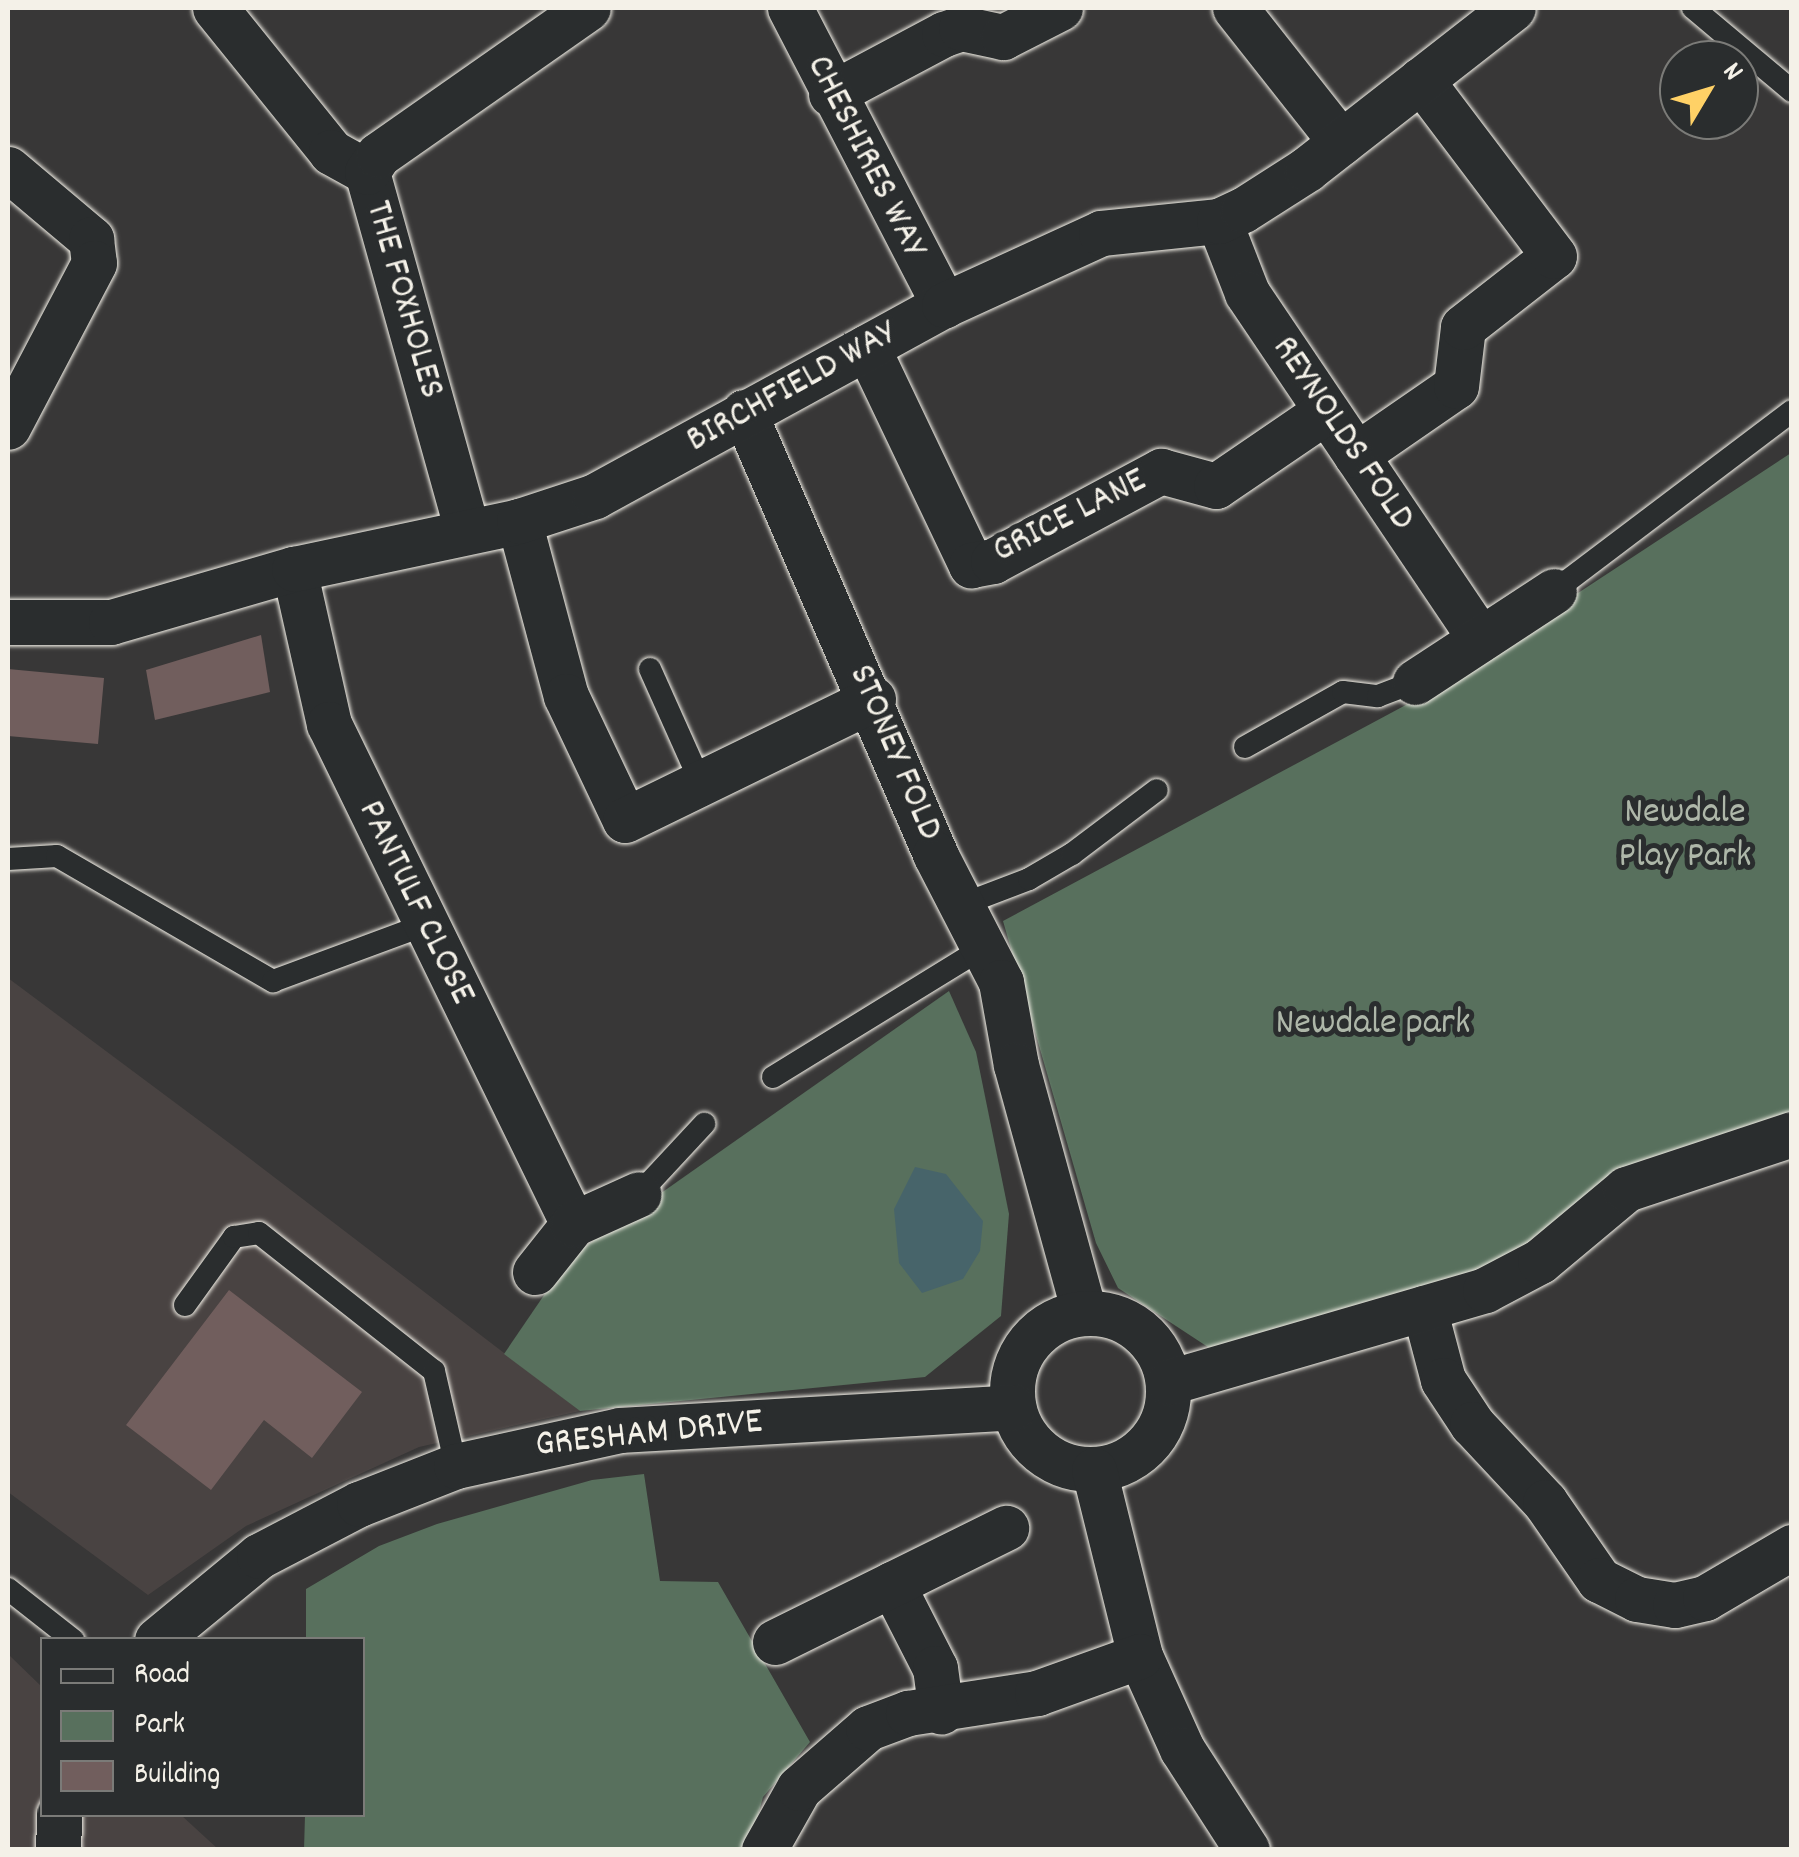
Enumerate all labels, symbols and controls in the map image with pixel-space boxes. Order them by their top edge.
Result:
north arrow [1659,40,1759,140]
street label: CHESHIRES WAY [794,48,936,266]
text: N [1711,55,1751,91]
street label: THE FOXHOLES [353,196,453,404]
street label: BIRCHFIELD WAY [679,312,905,464]
street label: REYNOLDS FOLD [1260,328,1424,540]
street label: GRICE LANE [985,459,1155,575]
street label: STONEY FOLD [837,658,951,848]
park label: Newdale Play Park [1619,791,1751,881]
street label: PANTULF CLOSE [346,793,484,1013]
park label: Newdale park [1275,1002,1471,1048]
street label: GRESHAM DRIVE [533,1400,765,1470]
legend [40,1637,365,1817]
text: Road [134,1655,190,1698]
text: Park [134,1705,185,1748]
text: Building [134,1755,220,1798]

